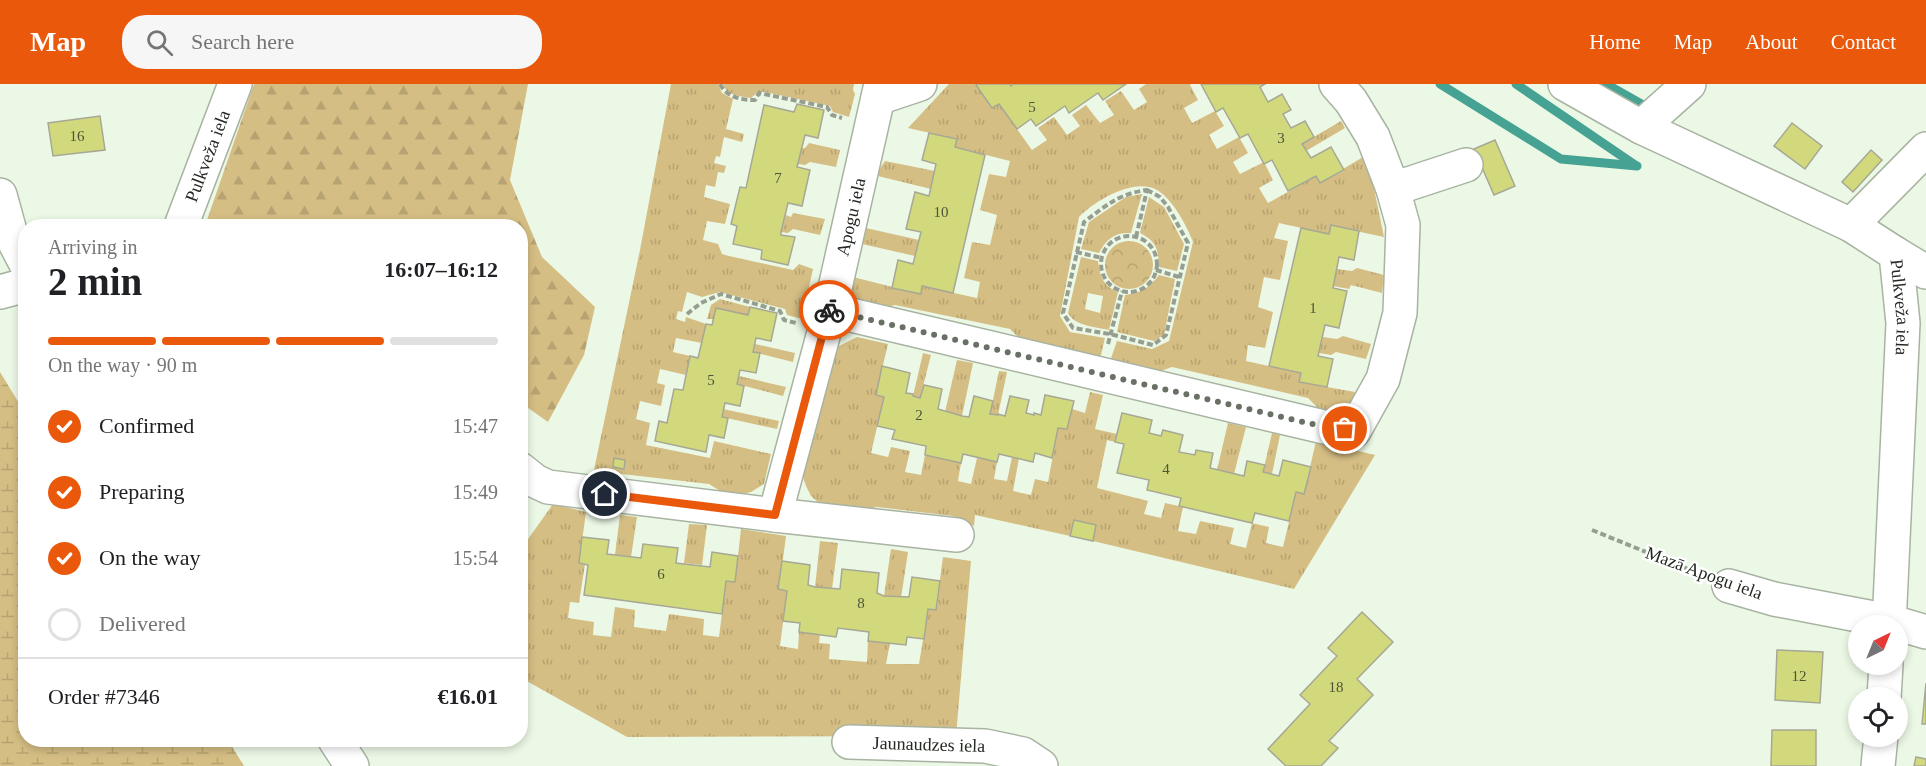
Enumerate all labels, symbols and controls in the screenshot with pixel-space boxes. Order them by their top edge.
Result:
search box [122,15,542,69]
text: Map [30,26,86,57]
icon: search [143,26,176,59]
text: Search here [191,29,294,54]
text: Home [1589,30,1641,54]
text: Map [1674,30,1712,54]
text: About [1745,30,1798,54]
text: Contact [1831,30,1896,54]
house number: 5 [1028,99,1036,115]
street label: Pulkveža iela [181,107,234,205]
house number: 16 [70,128,85,144]
house number: 3 [1277,130,1285,146]
house number: 7 [774,170,782,186]
street label: Apogu iela [833,176,870,258]
house number: 10 [934,204,949,220]
text: Arriving in [48,236,137,258]
text: 16:07–16:12 [384,257,498,282]
street label: Pulkveža iela [1887,258,1913,356]
text: 2 min [48,260,142,303]
courier [799,280,859,340]
icon: bike [813,294,846,327]
house number: 1 [1309,300,1317,316]
text: On the way · 90 m [48,354,197,376]
house number: 5 [707,372,715,388]
pin [1319,403,1370,454]
house number: 2 [915,407,923,423]
icon: check [48,410,81,443]
icon: bag [1328,412,1361,445]
text: Confirmed [99,413,194,438]
text: 15:47 [452,415,498,437]
house number: 4 [1162,461,1170,477]
pin [579,468,630,519]
icon: check [48,476,81,509]
icon: home [588,477,621,510]
text: Preparing [99,479,185,504]
text: 15:49 [452,481,498,503]
icon: check [48,542,81,575]
street label: Mazā Apogu iela [1643,543,1765,603]
text: On the way [99,545,200,570]
text: 15:54 [452,547,498,569]
house number: 6 [657,566,665,582]
house number: 8 [857,595,865,611]
text: Delivered [99,611,186,636]
north arrow [1848,615,1908,675]
map controls [1848,615,1908,747]
house number: 12 [1792,668,1807,684]
house number: 18 [1329,679,1344,695]
text: Order #7346 [48,684,160,709]
text: €16.01 [438,684,498,709]
button: locate [1848,687,1908,747]
street label: Jaunaudzes iela [872,733,986,756]

